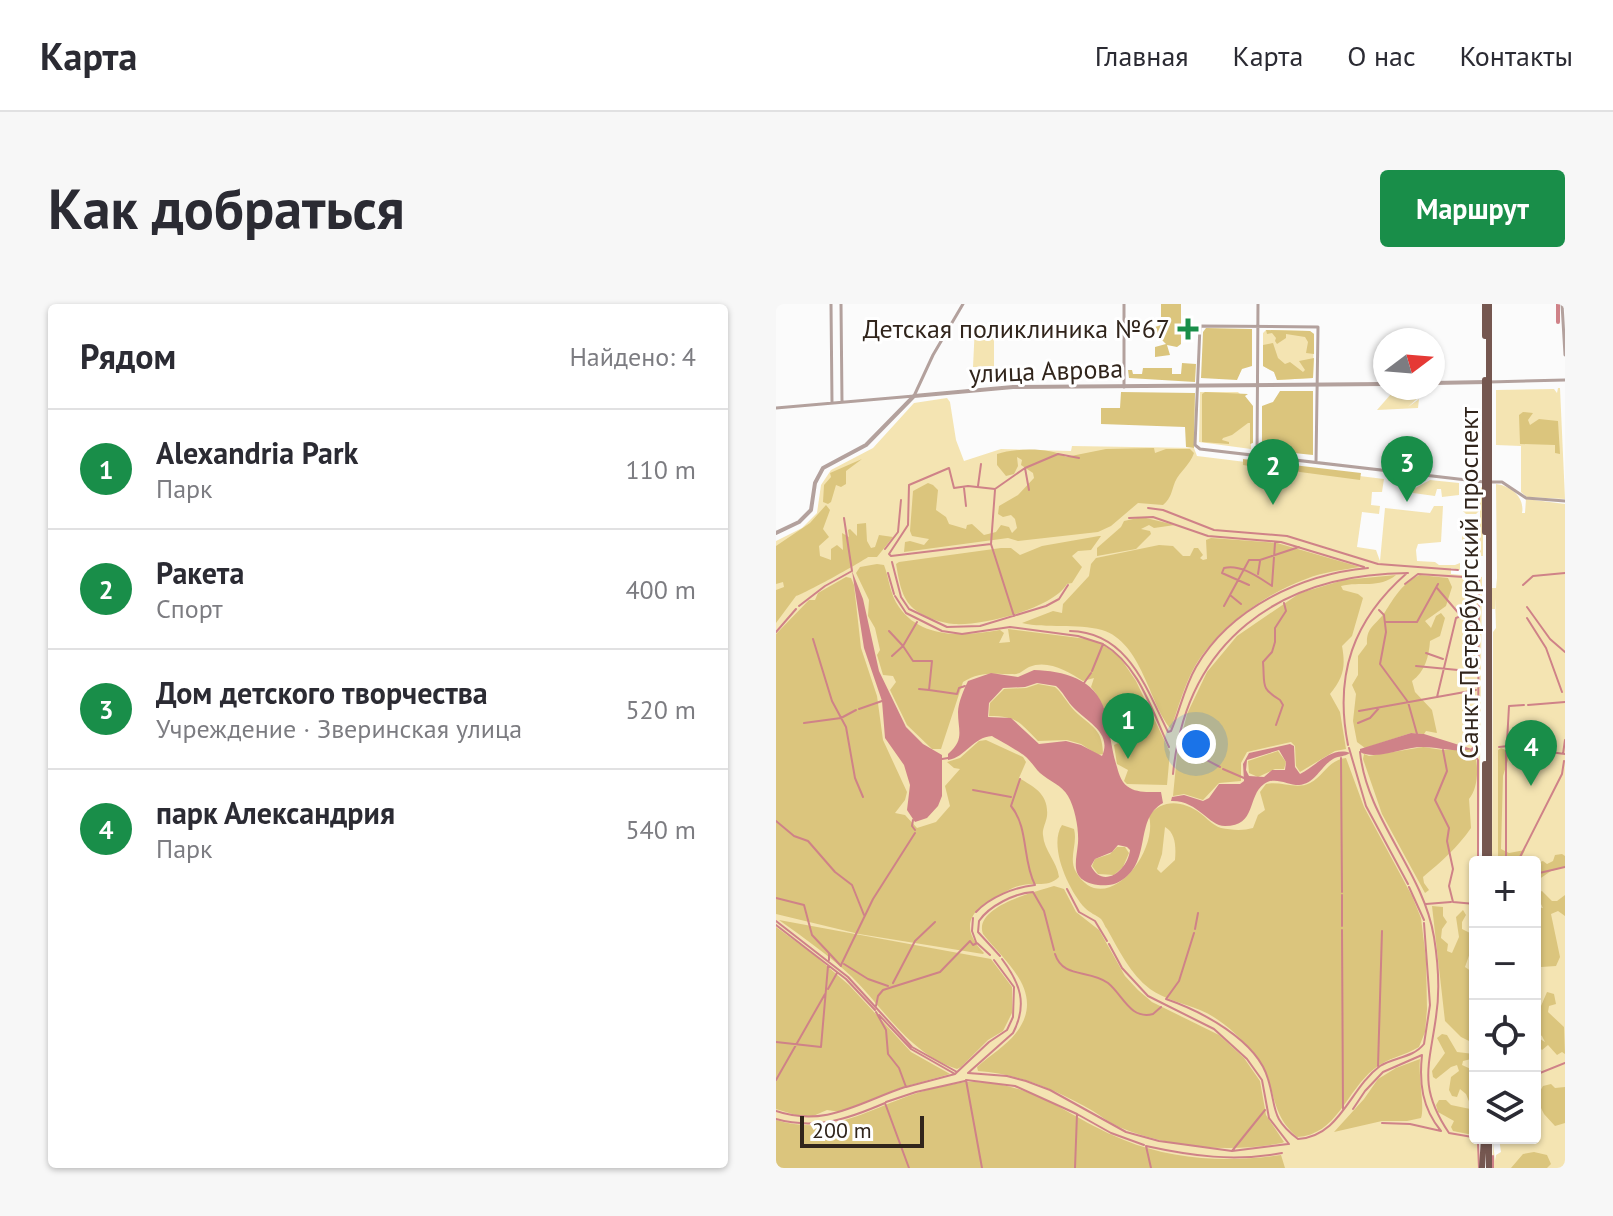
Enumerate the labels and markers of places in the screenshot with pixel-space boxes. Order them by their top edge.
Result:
place label: Детская поликлиника №67 [863,312,1170,345]
marker: Детская поликлиника №67 [1177,318,1199,340]
pin: 3 [1381,436,1433,502]
pin: 2 [1247,439,1299,505]
pin: 1 [1102,693,1154,759]
pin: 4 [1505,720,1557,786]

